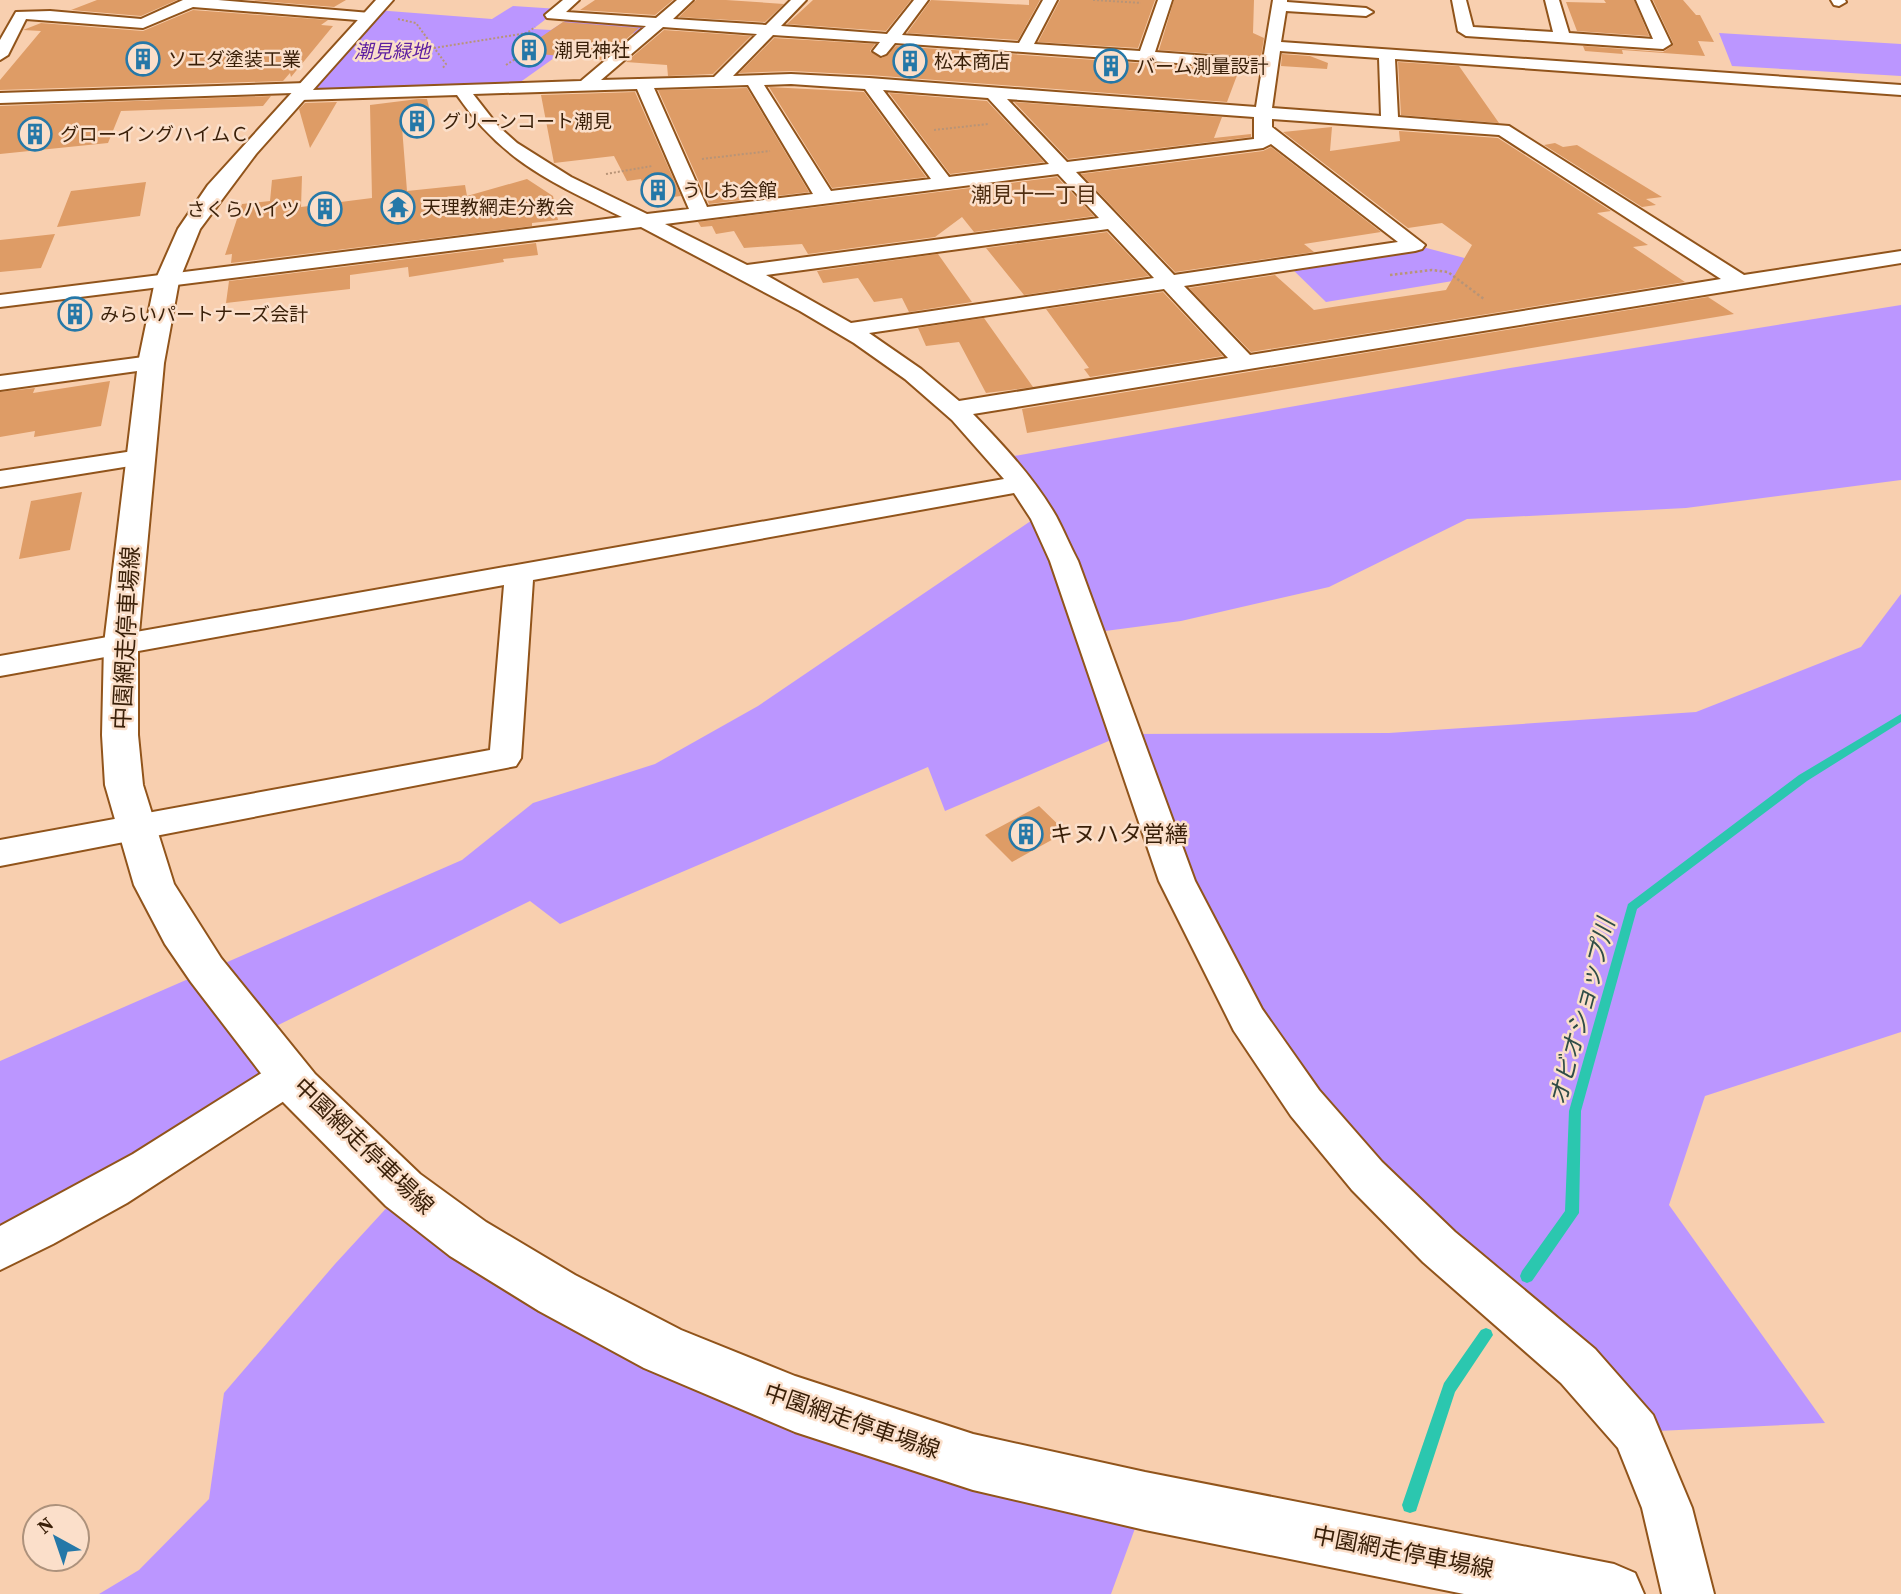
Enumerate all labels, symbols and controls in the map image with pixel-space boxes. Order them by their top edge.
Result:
building icon: 潮見神社 [510,31,548,69]
place label: 潮見神社 [554,37,630,63]
park label: 潮見緑地 [354,38,432,64]
building icon: ソエダ塗装工業 [124,40,162,78]
building icon: 松本商店 [891,42,929,80]
place label: ソエダ塗装工業 [168,46,301,72]
building icon: バーム測量設計 [1092,47,1130,85]
place label: 松本商店 [934,48,1010,74]
place label: バーム測量設計 [1136,53,1268,79]
building icon: グリーンコート潮見 [398,102,436,140]
place label: グリーンコート潮見 [442,108,612,134]
building icon: グローイングハイムＣ [16,115,54,153]
place label: グローイングハイムＣ [60,121,249,147]
building icon: うしお会館 [639,171,677,209]
place label: うしお会館 [682,177,777,203]
district label: 潮見十一丁目 [971,180,1097,209]
temple icon: 天理教網走分教会 [379,188,417,226]
building icon: さくらハイツ [306,190,344,228]
place label: 天理教網走分教会 [422,194,574,220]
place label: さくらハイツ [186,196,300,222]
building icon: みらいパートナーズ会計 [56,295,94,333]
place label: みらいパートナーズ会計 [100,301,308,327]
street label: 中園網走停車場線 [105,545,147,731]
building icon: キヌハタ営繕 [1007,815,1045,853]
place label: キヌハタ営繕 [1050,818,1188,850]
water label: オビオショップ川 [1541,912,1623,1109]
street label: 中園網走停車場線 [287,1071,441,1221]
street label: 中園網走停車場線 [760,1376,944,1466]
north arrow [21,1503,91,1573]
text: N [31,1510,59,1539]
street label: 中園網走停車場線 [1310,1519,1496,1585]

